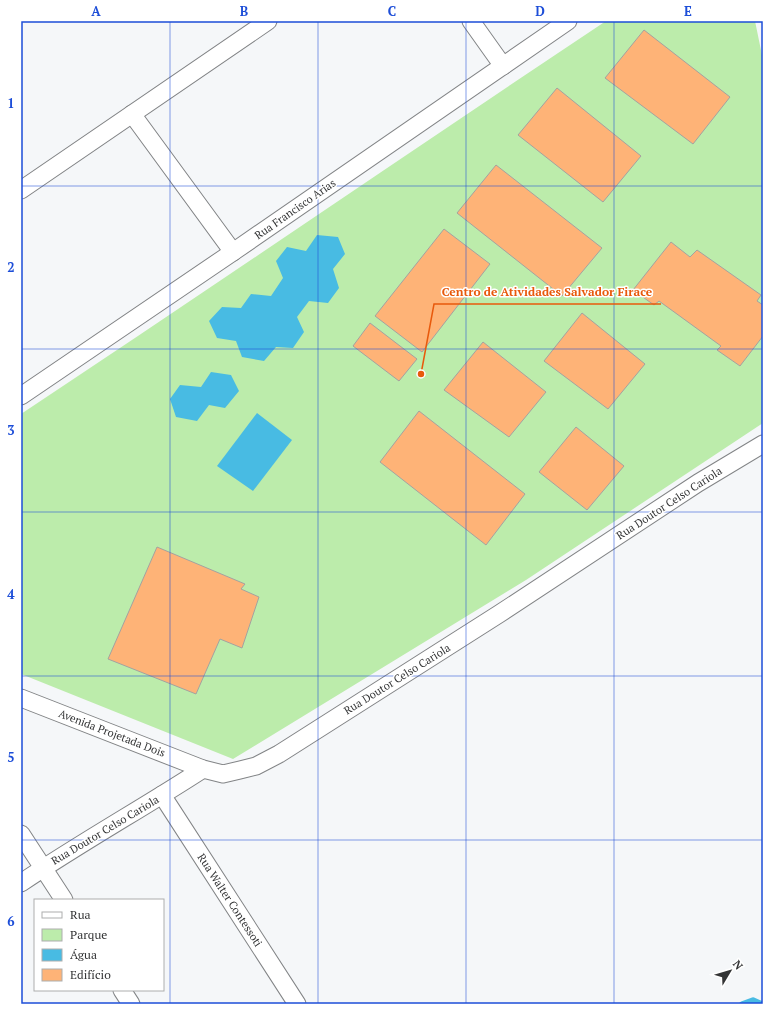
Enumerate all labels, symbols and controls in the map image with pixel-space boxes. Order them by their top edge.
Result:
text: A [91,2,101,20]
text: B [240,2,248,20]
text: C [388,2,396,20]
text: D [535,2,545,20]
text: E [684,2,692,20]
text: 1 [7,94,15,112]
street label: Rua Francisco Arias [252,176,338,242]
text: 2 [7,258,15,276]
callout: Centro de Atividades Salvador Firace [434,280,661,304]
text: Centro de Atividades Salvador Firace [442,284,653,299]
text: 3 [7,421,15,439]
street label: Rua Doutor Celso Cariola [614,463,725,542]
text: 4 [7,585,15,603]
street label: Rua Doutor Celso Cariola [341,640,453,718]
street label: Avenida Projetada Dois [57,706,168,760]
text: 5 [7,748,15,766]
street label: Rua Doutor Celso Cariola [49,792,162,868]
street label: Rua Walter Contessoti [195,851,265,949]
legend [34,899,164,991]
text: Rua [70,907,91,922]
text: 6 [7,912,15,930]
text: Parque [70,927,107,942]
text: Água [70,947,97,962]
north arrow [710,951,750,991]
text: N [730,957,746,973]
text: Edifício [70,967,111,982]

